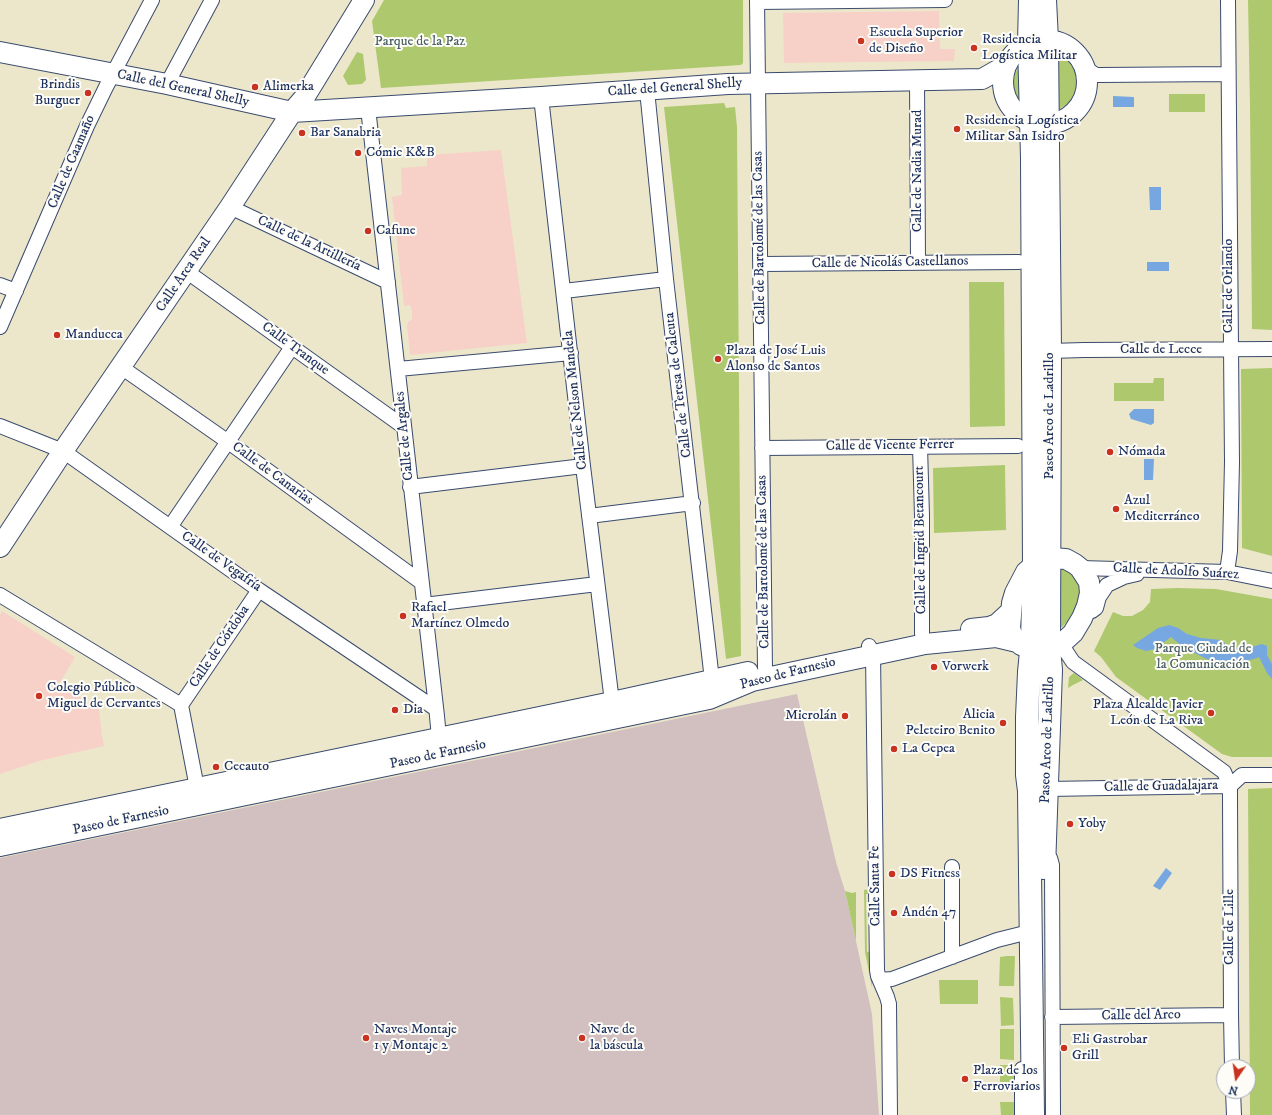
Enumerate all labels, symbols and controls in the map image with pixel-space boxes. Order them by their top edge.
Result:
place label: Escuela Superior de Diseño [869,25,963,58]
place label: Residencia Logística Militar [982,32,1077,64]
park label: Parque de la Paz [375,34,465,50]
marker: Escuela Superior de Diseño [856,36,866,46]
marker: Residencia Logística Militar [969,43,979,53]
street label: Calle del General Shelly [115,67,251,111]
street label: Calle del General Shelly [607,75,743,101]
place label: Brindis Burguer [35,77,80,110]
place label: Alimerka [263,79,314,95]
marker: Alimerka [250,82,260,92]
marker: Brindis Burguer [83,88,93,98]
street label: Calle de Nadia Murad [910,110,926,232]
street label: Calle de Caamaño [45,113,99,211]
place label: Residencia Logística Militar San Isidro [965,113,1079,146]
marker: Residencia Logística Militar San Isidro [952,124,962,134]
place label: Bar Sanabria [310,125,381,141]
marker: Bar Sanabria [297,128,307,138]
place label: Cómic K&B [366,145,435,161]
marker: Cómic K&B [353,148,363,158]
street label: Calle de Bartolomé de las Casas [750,151,770,325]
street label: Calle de la Artillería [254,213,364,275]
place label: Cafune [376,223,416,239]
marker: Cafune [363,226,373,236]
street label: Calle Arca Real [153,234,215,316]
street label: Calle de Orlando [1221,239,1237,333]
street label: Calle de Nicolás Castellanos [811,253,969,273]
street label: Calle de Teresa de Calcuta [662,311,696,459]
street label: Calle Tranque [258,319,332,379]
place label: Manducca [65,327,123,343]
street label: Calle de Nelson Mandela [560,329,592,471]
marker: Manducca [52,330,62,340]
street label: Calle de Lecce [1120,342,1202,358]
place label: Plaza de José Luis Alonso de Santos [726,343,826,376]
street label: Paseo Arco de Ladrillo [1042,352,1058,480]
marker: Plaza de José Luis Alonso de Santos [713,354,723,364]
street label: Calle de Argales [392,391,418,481]
street label: Calle de Vicente Ferrer [826,436,954,456]
street label: Calle de Canarias [228,439,316,509]
place label: Nómada [1118,444,1165,460]
marker: Nómada [1105,447,1115,457]
street label: Calle de Ingrid Betancourt [911,466,931,614]
street label: Calle de Bartolomé de las Casas [754,475,774,649]
place label: Azul Mediterráneo [1124,493,1199,526]
marker: Azul Mediterráneo [1111,504,1121,514]
street label: Calle de Vegafría [178,528,264,596]
street label: Calle de Adolfo Suárez [1112,560,1240,584]
place label: Rafael Martínez Olmedo [411,600,509,632]
street label: Calle de Córdoba [186,603,254,691]
marker: Rafael Martínez Olmedo [398,611,408,621]
park label: Parque Ciudad de la Comunicación [1154,641,1252,674]
street label: Paseo de Farnesio [739,654,837,694]
place label: Vorwerk [942,659,989,675]
marker: Vorwerk [929,662,939,672]
street label: Paseo Arco de Ladrillo [1037,676,1059,804]
place label: Colegio Público Miguel de Cervantes [47,680,161,712]
marker: Colegio Público Miguel de Cervantes [34,691,44,701]
place label: Plaza Alcalde Javier León de La Riva [1093,697,1203,730]
place label: Dia [403,702,423,718]
marker: Dia [390,705,400,715]
place label: Alicia Peleteiro Benito [906,707,995,740]
place label: Microlán [785,708,837,724]
marker: Plaza Alcalde Javier León de La Riva [1206,708,1216,718]
marker: Microlán [840,711,850,721]
marker: Alicia Peleteiro Benito [998,718,1008,728]
street label: Paseo de Farnesio [389,737,487,773]
place label: La Cepea [902,741,955,757]
marker: La Cepea [889,744,899,754]
place label: Cecauto [224,759,269,775]
marker: Cecauto [211,762,221,772]
street label: Calle de Guadalajara [1104,778,1218,796]
street label: Paseo de Farnesio [72,803,170,839]
place label: Yoby [1078,816,1106,832]
marker: Yoby [1065,819,1075,829]
street label: Calle Santa Fe [867,846,885,926]
place label: DS Fitness [900,866,960,882]
marker: DS Fitness [887,869,897,879]
street label: Calle de Lille [1222,889,1238,965]
place label: Andén 47 [902,905,956,921]
marker: Andén 47 [889,908,899,918]
street label: Calle del Arco [1101,1007,1181,1025]
place label: Naves Montaje 1 y Montaje 2 [374,1022,457,1054]
place label: Nave de la báscula [590,1022,643,1054]
place label: Eli Gastrobar Grill [1072,1032,1147,1064]
marker: Naves Montaje 1 y Montaje 2 [361,1033,371,1043]
marker: Nave de la báscula [577,1033,587,1043]
marker: Eli Gastrobar Grill [1059,1043,1069,1053]
north arrow [1216,1059,1256,1099]
place label: Plaza de los Ferroviarios [973,1063,1040,1096]
marker: Plaza de los Ferroviarios [960,1074,970,1084]
text: N [1228,1082,1240,1098]

